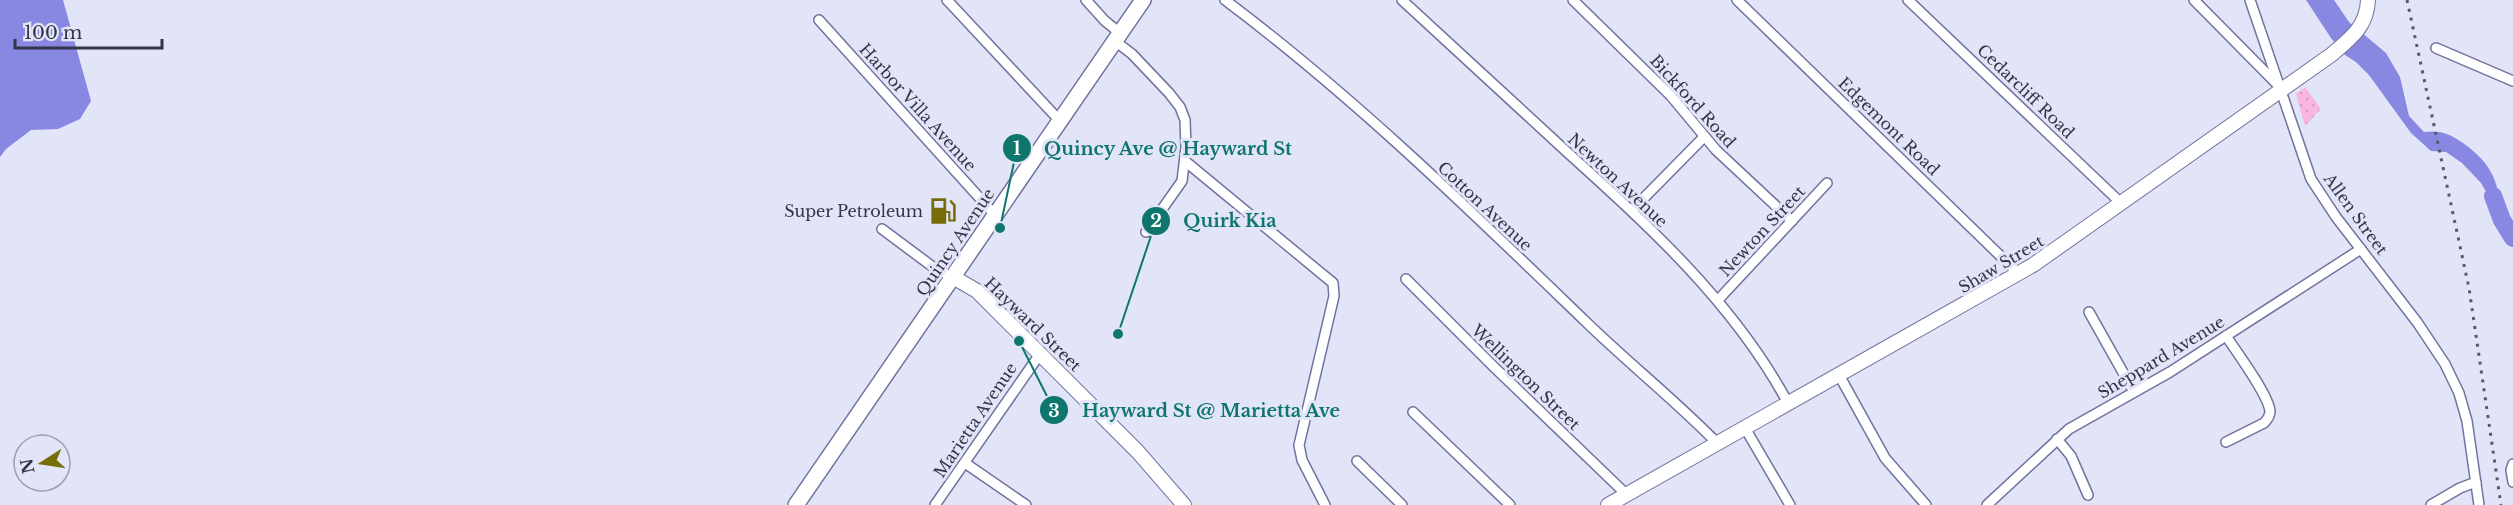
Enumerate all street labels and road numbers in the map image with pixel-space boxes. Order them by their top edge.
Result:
street label: Harbor Villa Avenue [855,39,981,175]
street label: Cedarcliff Road [1973,40,2079,143]
street label: Bickford Road [1646,50,1740,152]
street label: Edgemont Road [1834,73,1944,180]
street label: Newton Avenue [1564,129,1672,231]
street label: Cotton Avenue [1434,157,1536,255]
street label: Allen Street [2319,169,2392,259]
street label: Newton Street [1715,181,1809,281]
street label: Quincy Avenue [912,184,998,300]
street label: Shaw Street [1955,231,2047,297]
street label: Hayward Street [980,273,1086,375]
street label: Sheppard Avenue [2094,311,2228,403]
street label: Wellington Street [1467,319,1585,434]
street label: Marietta Avenue [929,359,1021,481]

